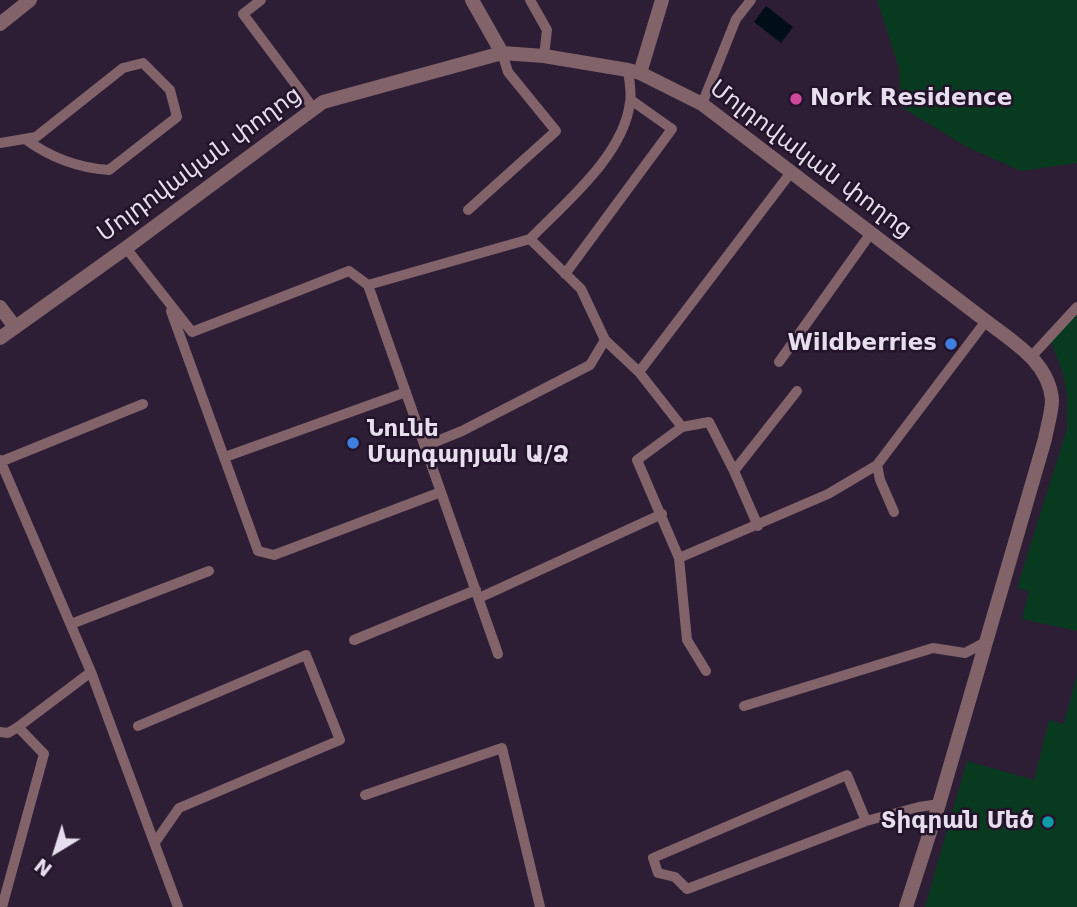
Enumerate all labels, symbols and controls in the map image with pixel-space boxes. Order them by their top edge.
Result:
street label: Մոլդովական փողոց [704,75,916,245]
street label: Մոլդովական փողոց [93,82,307,248]
place label: Nork Residence [810,85,1012,113]
marker: Nork Residence [788,91,804,107]
place label: Wildberries [787,330,937,358]
marker: Wildberries [943,336,959,352]
place label: Նունե Մարգարյան Ա/Ձ [367,416,569,470]
marker: Նունե Մարգարյան Ա/Ձ [345,435,361,451]
place label: Տիգրան Մեծ [881,808,1034,836]
marker: Տիգրան Մեծ [1040,814,1056,830]
north arrow [21,816,91,886]
text: N [30,854,56,881]

